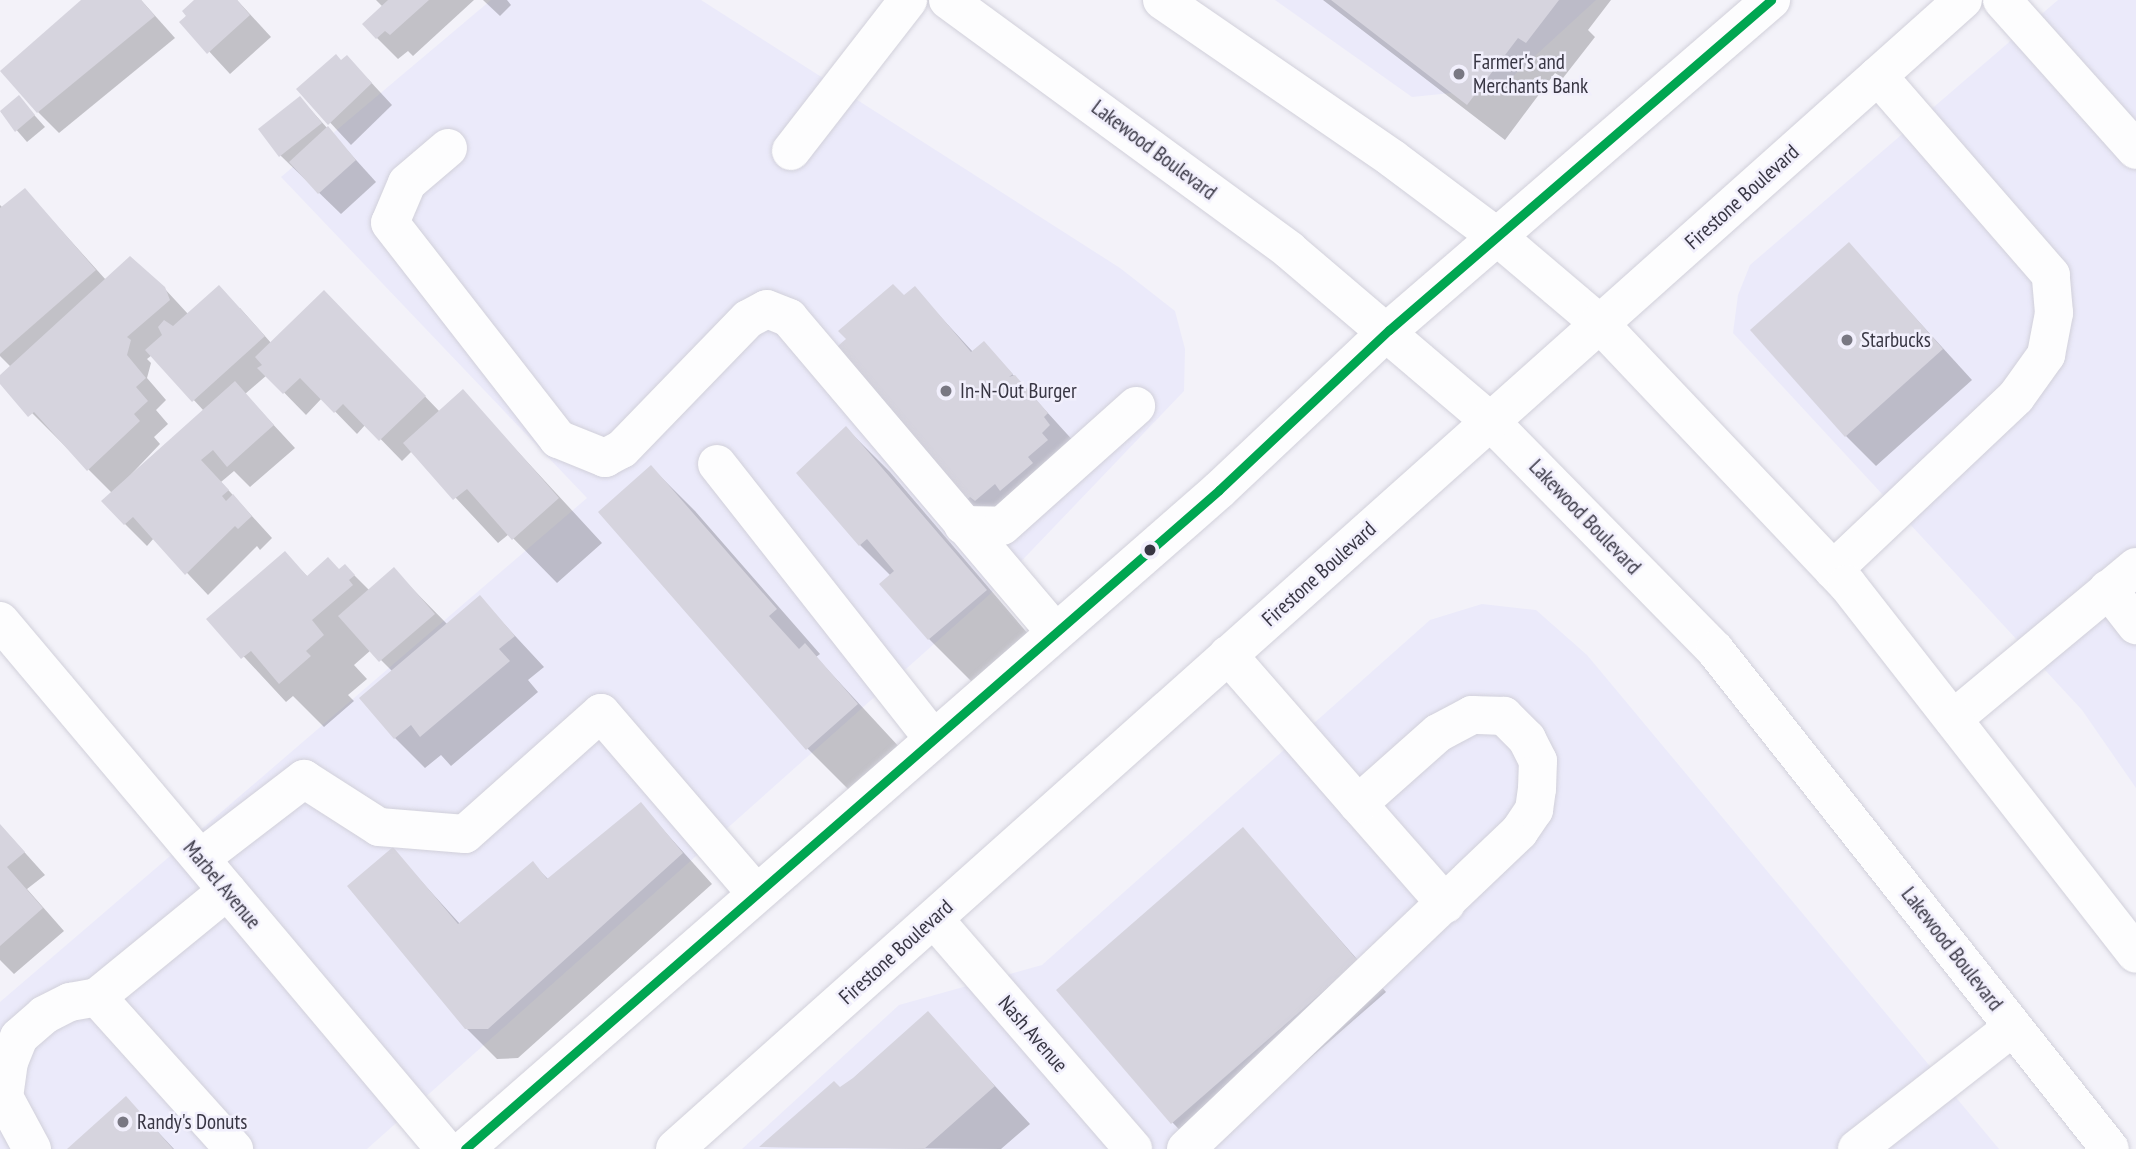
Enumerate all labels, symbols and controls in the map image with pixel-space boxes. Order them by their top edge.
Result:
place label: Farmer's and Merchants Bank [1473,49,1588,99]
marker: Farmer's and Merchants Bank [1451,66,1467,82]
street label: Lakewood Boulevard [1087,95,1221,205]
street label: Firestone Boulevard [1680,139,1804,255]
place label: Starbucks [1861,327,1931,353]
marker: Starbucks [1839,332,1855,348]
place label: In-N-Out Burger [960,378,1077,404]
marker: In-N-Out Burger [938,383,954,399]
street label: Lakewood Boulevard [1524,454,1646,580]
street label: Firestone Boulevard [1257,516,1381,632]
unlabelled marker [1143,543,1157,557]
street label: Marbel Avenue [178,836,266,934]
street label: Lakewood Boulevard [1896,882,2008,1016]
street label: Firestone Boulevard [834,894,958,1010]
street label: Nash Avenue [993,990,1073,1078]
place label: Randy's Donuts [137,1109,247,1135]
marker: Randy's Donuts [115,1114,131,1130]

